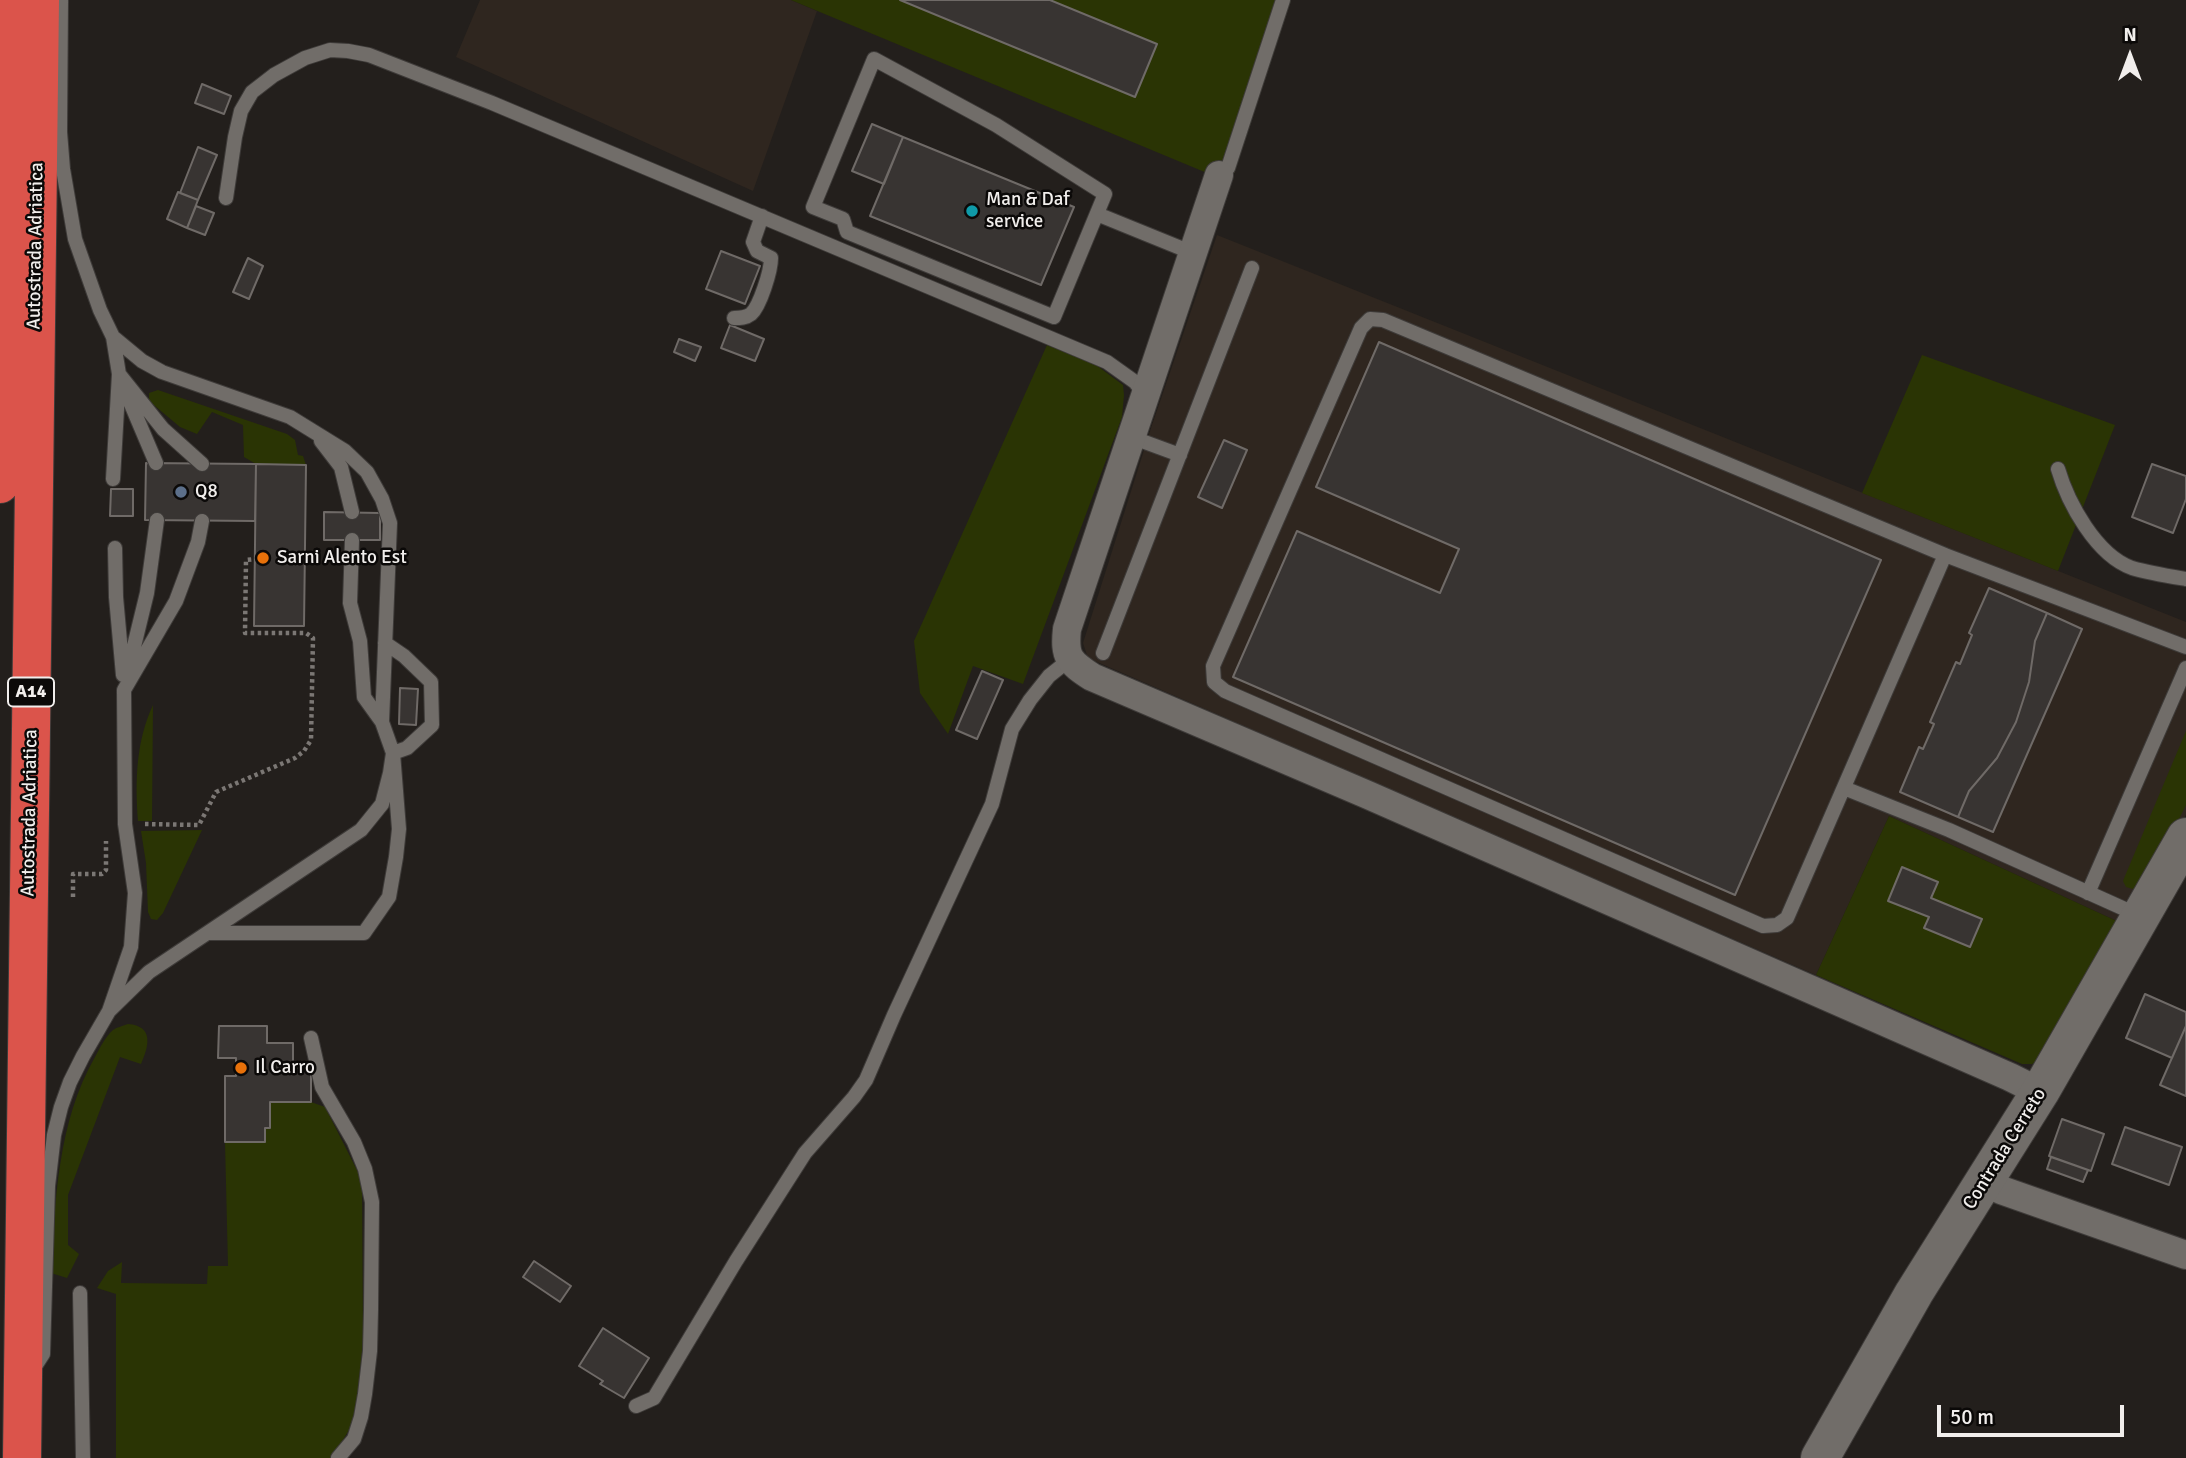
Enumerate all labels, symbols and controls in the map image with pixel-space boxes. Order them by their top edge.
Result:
north arrow [2095,21,2165,91]
text: N [2123,23,2137,47]
street label: Autostrada Adriatica [23,162,49,330]
place label: Man & Daf service [986,189,1070,233]
marker: Man & Daf service [964,203,980,219]
place label: Q8 [195,481,218,503]
marker: Q8 [173,484,189,500]
place label: Sarni Alento Est [277,547,407,569]
marker: Sarni Alento Est [255,550,271,566]
road number: A14 [8,678,54,706]
street label: Autostrada Adriatica [17,729,43,897]
place label: Il Carro [255,1057,315,1079]
marker: Il Carro [233,1060,249,1076]
street label: Contrada Cerreto [1959,1084,2051,1214]
scale bar [1941,1392,2128,1436]
text: 50 m [1950,1404,1994,1430]

